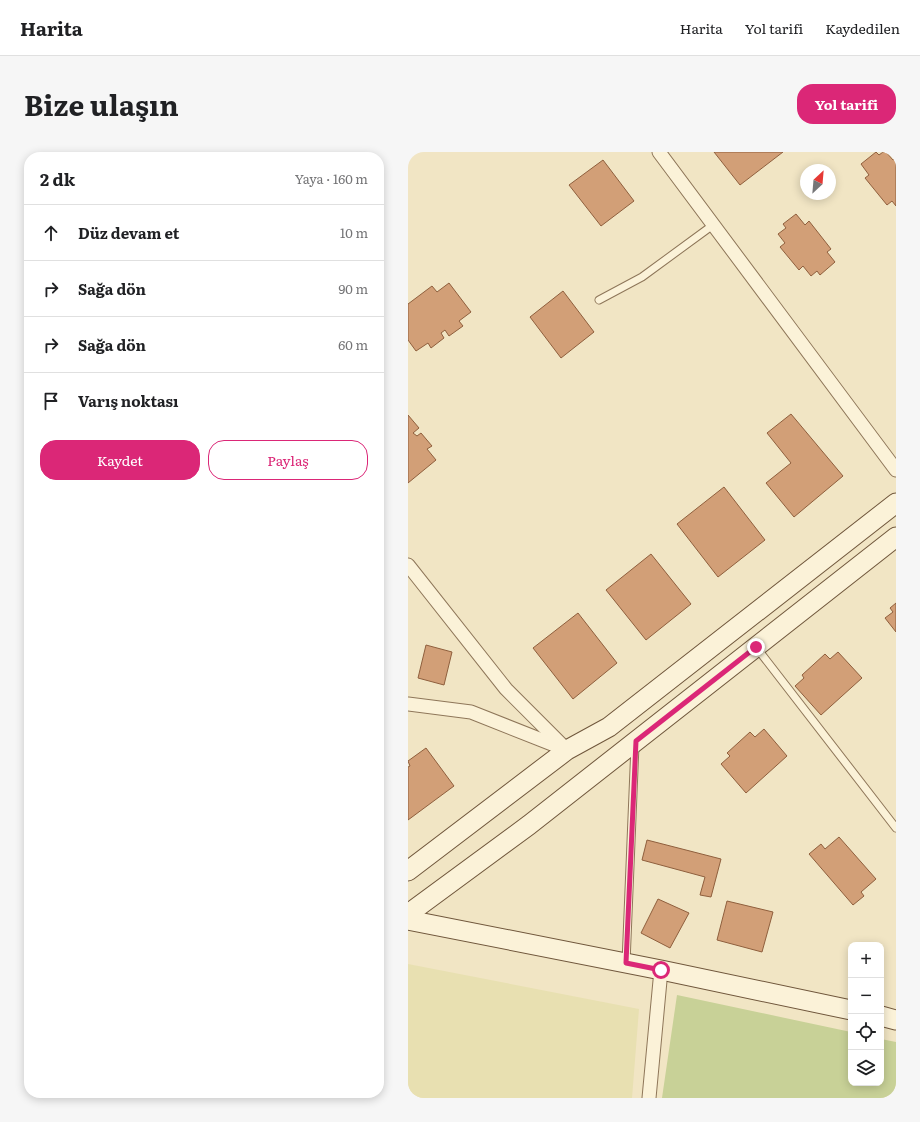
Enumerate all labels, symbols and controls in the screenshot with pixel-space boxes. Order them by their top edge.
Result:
text: Harita [20,14,83,42]
text: Harita [680,18,723,38]
text: Yol tarifi [745,18,803,38]
text: Kaydedilen [825,18,900,38]
text: Bize ulaşın [24,83,179,125]
button: Yol tarifi [797,84,896,124]
north arrow [800,164,836,200]
text: 2 dk [40,166,75,191]
text: Yaya · 160 m [295,169,368,188]
text: Düz devam et [78,221,179,244]
icon: ahead [40,222,62,244]
text: 10 m [340,223,368,242]
text: Sağa dön [78,277,146,300]
icon: right [40,278,62,300]
text: 90 m [338,279,368,298]
text: Sağa dön [78,333,146,356]
icon: right [40,334,62,356]
text: 60 m [338,335,368,354]
text: Varış noktası [78,389,178,412]
icon: arrive [40,390,62,412]
button: Kaydet [40,440,200,480]
button: Paylaş [208,440,368,480]
route end [747,638,765,656]
map controls [848,942,884,1086]
button: + [848,942,884,978]
route start [652,961,670,979]
button: − [848,978,884,1014]
button: locate [848,1014,884,1050]
button: layers [848,1050,884,1086]

